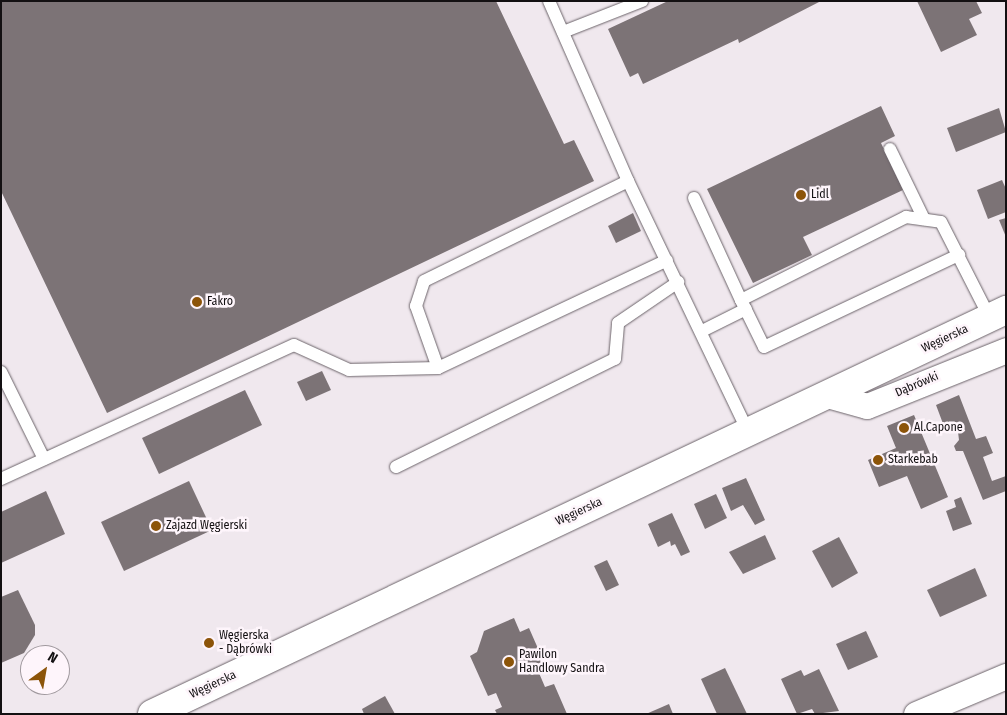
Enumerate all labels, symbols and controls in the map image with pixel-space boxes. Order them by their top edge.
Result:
place label: Lidl [811,188,829,202]
marker: Lidl [795,189,807,201]
place label: Fakro [207,295,233,309]
marker: Fakro [191,296,203,308]
street label: Węgierska [919,322,971,356]
street label: Dąbrówki [893,369,941,401]
place label: Al.Capone [914,421,963,435]
marker: Al.Capone [898,422,910,434]
place label: Starkebab [888,453,938,467]
marker: Starkebab [872,454,884,466]
street label: Węgierska [553,495,605,529]
place label: Zajazd Węgierski [166,519,247,533]
marker: Zajazd Węgierski [150,520,162,532]
place label: Węgierska - Dąbrówki [219,629,272,657]
marker: Węgierska - Dąbrówki [203,637,215,649]
north arrow [20,645,70,695]
text: N [45,648,61,667]
place label: Pawilon Handlowy Sandra [519,648,605,676]
marker: Pawilon Handlowy Sandra [503,656,515,668]
street label: Węgierska [187,668,239,702]

